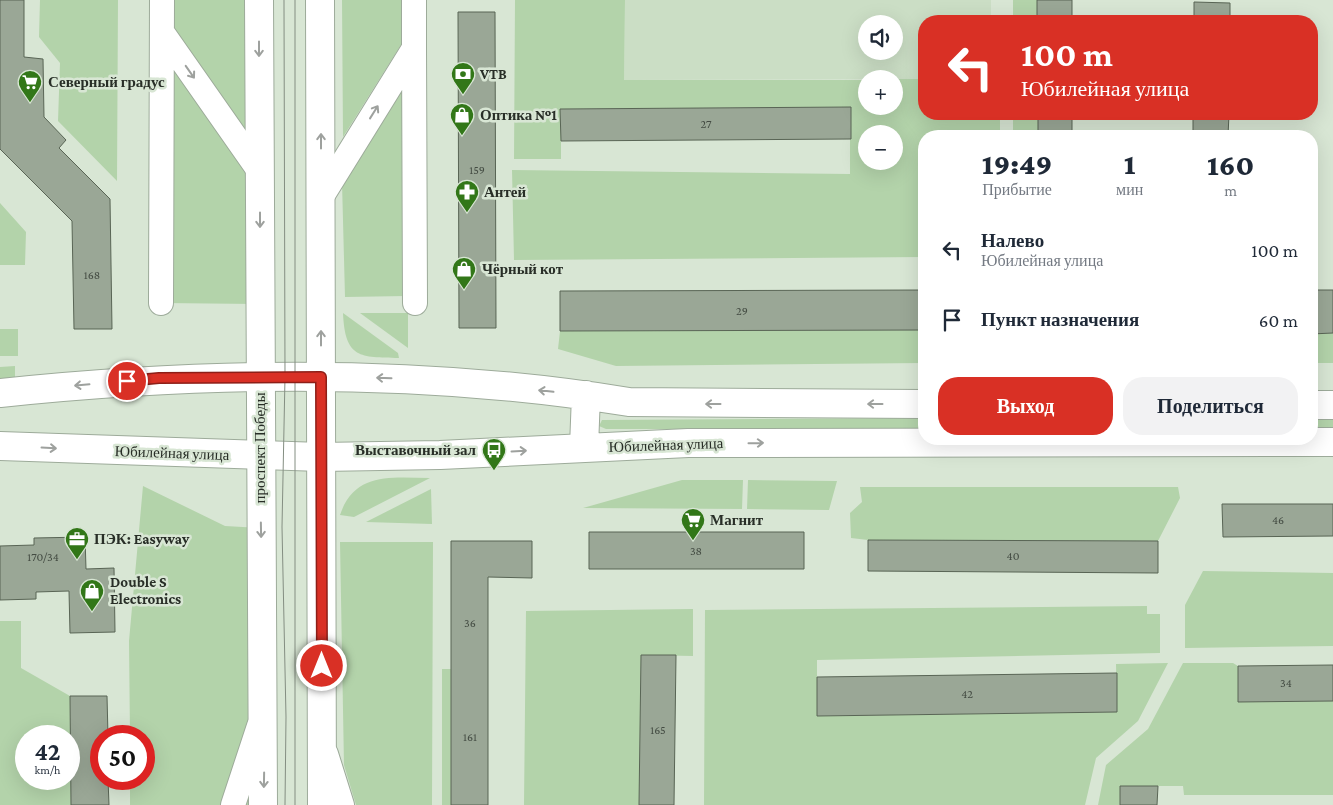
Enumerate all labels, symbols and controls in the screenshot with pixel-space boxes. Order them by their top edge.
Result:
map controls [858,15,903,170]
button: sound [858,15,903,60]
icon: left [938,35,1003,100]
text: 100 m [1021,35,1113,74]
one-way arrow [254,40,264,56]
bank icon: VTB [450,61,476,95]
one-way arrow [185,65,195,79]
place label: VTB [479,66,507,82]
supermarket icon: Северный градус [17,69,43,103]
button: + [858,70,903,115]
place label: Северный градус [48,74,165,90]
text: Юбилейная улица [1021,76,1189,101]
shop icon: Оптика №1 [449,102,475,136]
one-way arrow [370,105,380,119]
place label: Оптика №1 [480,107,557,123]
house number: 27 [700,117,712,131]
button: − [858,125,903,170]
one-way arrow [316,133,326,149]
text: 19:49 [982,147,1052,180]
text: 1 [1124,147,1136,180]
text: 160 [1207,148,1254,181]
house number: 159 [469,163,485,177]
pharmacy icon: Антей [454,179,480,213]
text: Прибытие [982,181,1052,198]
text: мин [1116,181,1143,198]
text: m [1224,182,1237,199]
place label: Антей [484,184,527,200]
one-way arrow [255,212,265,228]
text: Налево [981,230,1044,251]
icon: left [938,236,966,264]
text: 100 m [1251,240,1298,261]
text: Юбилейная улица [981,252,1103,269]
shop icon: Чёрный кот [451,256,477,290]
place label: Чёрный кот [482,261,564,277]
house number: 168 [84,268,100,282]
house number: 29 [736,304,748,318]
icon: arrive [938,306,966,334]
text: Пункт назначения [981,309,1139,330]
text: 60 m [1259,310,1298,331]
one-way arrow [316,330,326,346]
pin [106,360,148,402]
icon: arrive [113,367,141,395]
one-way arrow [376,374,392,383]
button: Выход [938,377,1113,435]
button: Поделиться [1123,377,1298,435]
one-way arrow [74,381,90,390]
one-way arrow [538,387,554,396]
street label: проспект Победы [252,392,268,504]
one-way arrow [705,399,721,409]
one-way arrow [867,399,884,409]
street label: Юбилейная улица [608,435,724,455]
bus stop icon: Выставочный зал [481,437,507,471]
one-way arrow [747,438,763,447]
place label: Выставочный зал [355,442,477,458]
one-way arrow [40,443,56,452]
street label: Юбилейная улица [114,443,230,463]
one-way arrow [511,446,527,455]
supermarket icon: Магнит [680,507,706,541]
place label: Магнит [710,512,764,528]
house number: 46 [1272,513,1284,527]
one-way arrow [256,522,266,538]
office icon: ПЭК: Easyway [64,526,90,560]
place label: ПЭК: Easyway [94,531,190,547]
house number: 38 [690,544,702,558]
house number: 40 [1007,549,1020,563]
house number: 170/34 [27,550,59,564]
place label: Double S Electronics [110,574,181,607]
shop icon: Double S Electronics [79,578,105,612]
house number: 36 [464,616,476,630]
position arrow [295,639,347,691]
house number: 34 [1280,676,1292,690]
house number: 42 [961,687,973,701]
house number: 165 [650,723,666,737]
speed limit sign: 50 [90,725,155,790]
house number: 161 [463,730,477,744]
text: 42 [35,738,60,765]
text: km/h [35,763,60,777]
one-way arrow [259,772,269,788]

